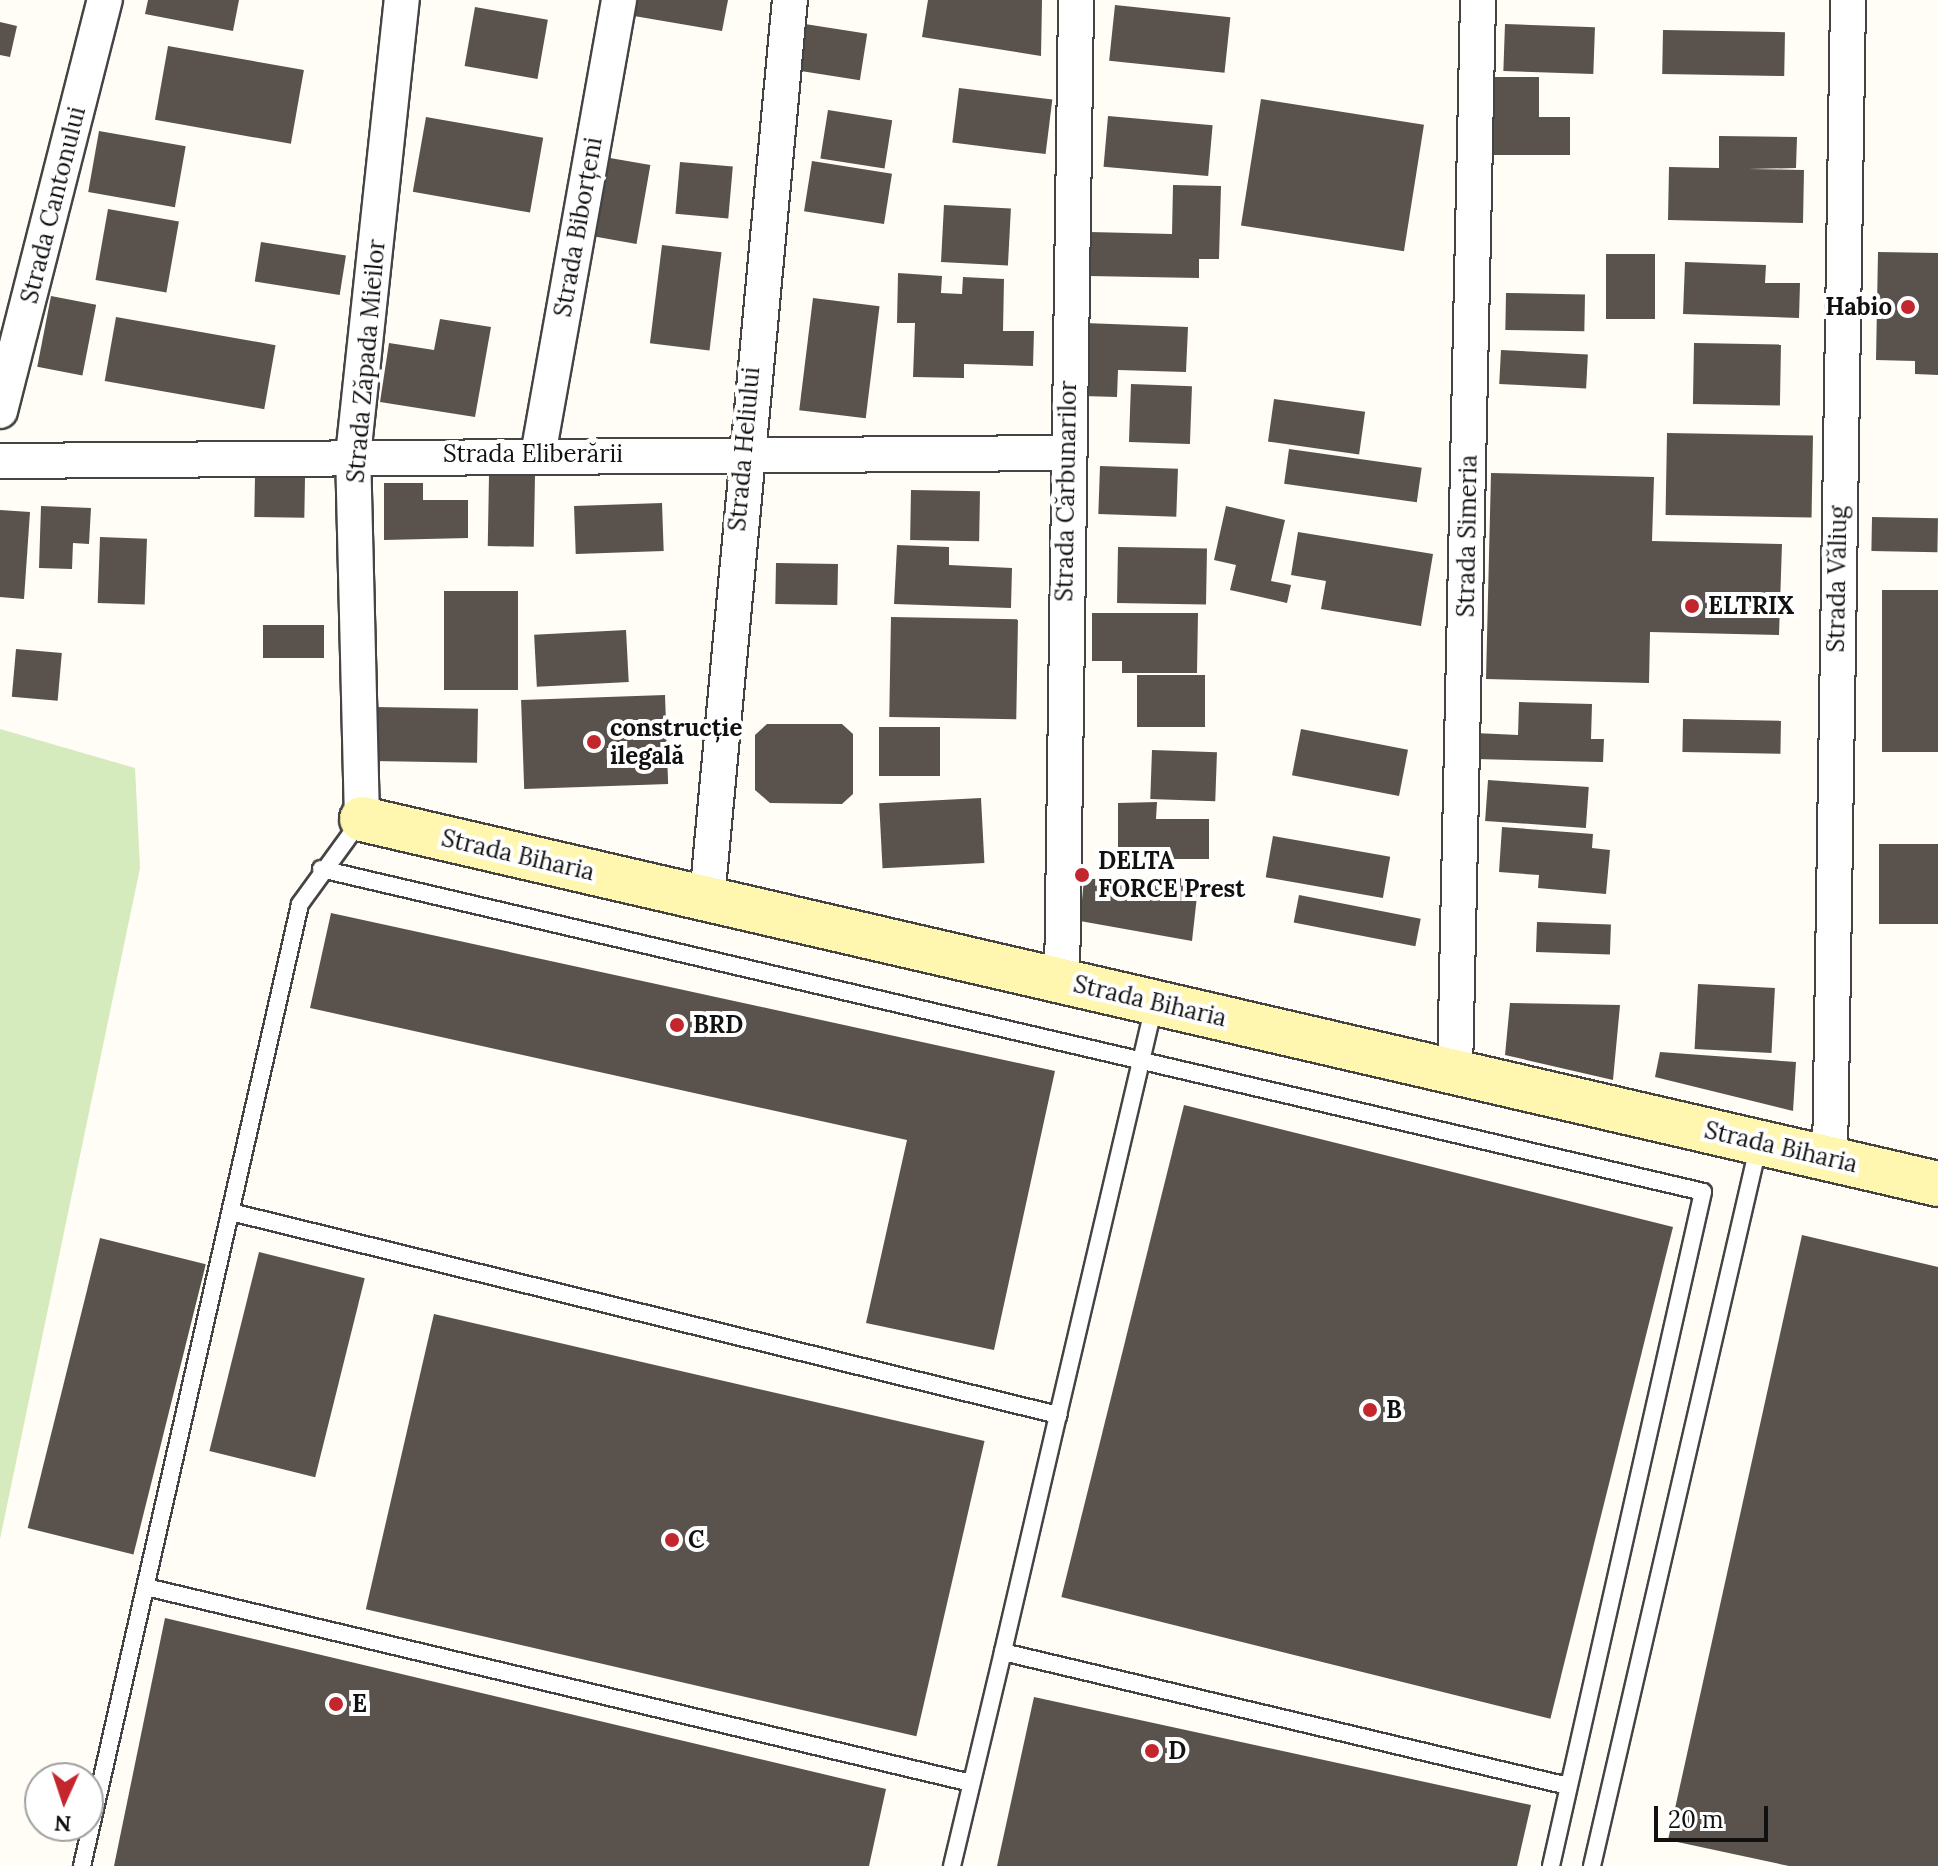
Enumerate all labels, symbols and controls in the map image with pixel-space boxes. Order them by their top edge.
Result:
street label: Strada Cantonului [15,104,91,306]
street label: Strada Biborțeni [548,135,608,319]
street label: Strada Zăpada Mieilor [341,238,391,484]
place label: Habio [1825,293,1892,321]
marker: Habio [1899,298,1917,316]
street label: Strada Heliului [722,366,766,532]
street label: Strada Cărbunarilor [1050,380,1082,602]
street label: Strada Eliberării [443,440,623,468]
street label: Strada Simeria [1451,454,1483,618]
street label: Strada Văliug [1821,505,1853,653]
place label: ELTRIX [1708,592,1794,620]
marker: ELTRIX [1683,597,1701,615]
place label: construcție ilegală [610,714,742,770]
marker: construcție ilegală [585,733,603,751]
street label: Strada Biharia [439,823,597,887]
place label: DELTA FORCE Prest [1098,847,1245,903]
marker: DELTA FORCE Prest [1073,866,1091,884]
street label: Strada Biharia [1071,969,1229,1033]
place label: BRD [693,1011,743,1039]
marker: BRD [668,1016,686,1034]
street label: Strada Biharia [1702,1115,1860,1179]
place label: B [1386,1396,1402,1424]
marker: B [1361,1401,1379,1419]
place label: C [688,1526,705,1554]
marker: C [663,1531,681,1549]
place label: E [352,1690,367,1718]
marker: E [327,1695,345,1713]
place label: D [1168,1737,1186,1765]
marker: D [1143,1742,1161,1760]
north arrow [24,1762,104,1842]
scale bar [1658,1790,1772,1840]
text: 20 m [1668,1804,1724,1835]
text: N [54,1810,72,1838]

